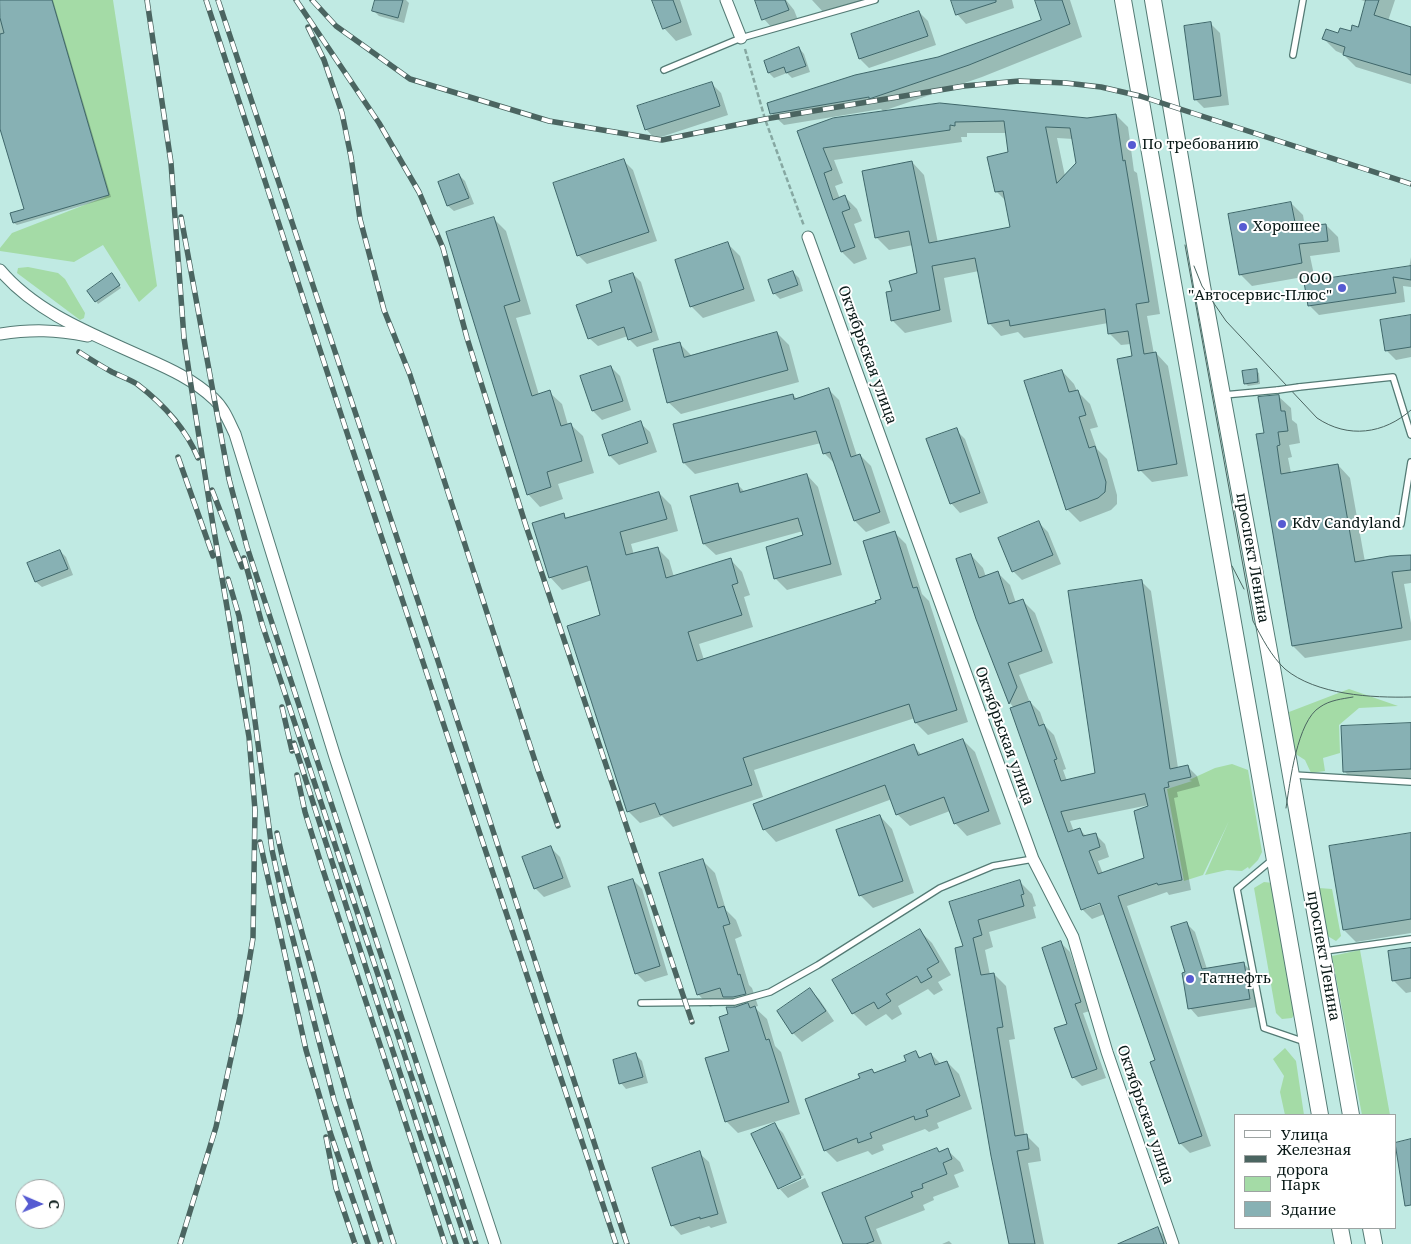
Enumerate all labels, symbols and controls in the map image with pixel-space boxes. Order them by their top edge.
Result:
place label: По требованию [1142,136,1259,154]
marker: По требованию [1126,139,1138,151]
place label: Хорошее [1253,218,1320,236]
marker: Хорошее [1237,221,1249,233]
place label: ООО "Автосервис-Плюс" [1188,270,1332,305]
marker: ООО "Автосервис-Плюс" [1336,282,1348,294]
street label: Октябрьская улица [834,283,900,427]
street label: проспект Ленина [1232,491,1272,625]
place label: Kdv Candyland [1292,515,1401,533]
marker: Kdv Candyland [1276,518,1288,530]
street label: Октябрьская улица [971,664,1037,808]
street label: проспект Ленина [1303,889,1343,1023]
place label: Татнефть [1200,970,1271,988]
marker: Татнефть [1184,973,1196,985]
street label: Октябрьская улица [1113,1043,1177,1187]
legend [1234,1114,1396,1229]
text: Улица [1281,1124,1329,1144]
text: Железная дорога [1277,1139,1351,1179]
text: Парк [1281,1174,1320,1194]
north arrow [15,1179,65,1229]
text: С [45,1199,64,1209]
text: Здание [1281,1199,1336,1219]

